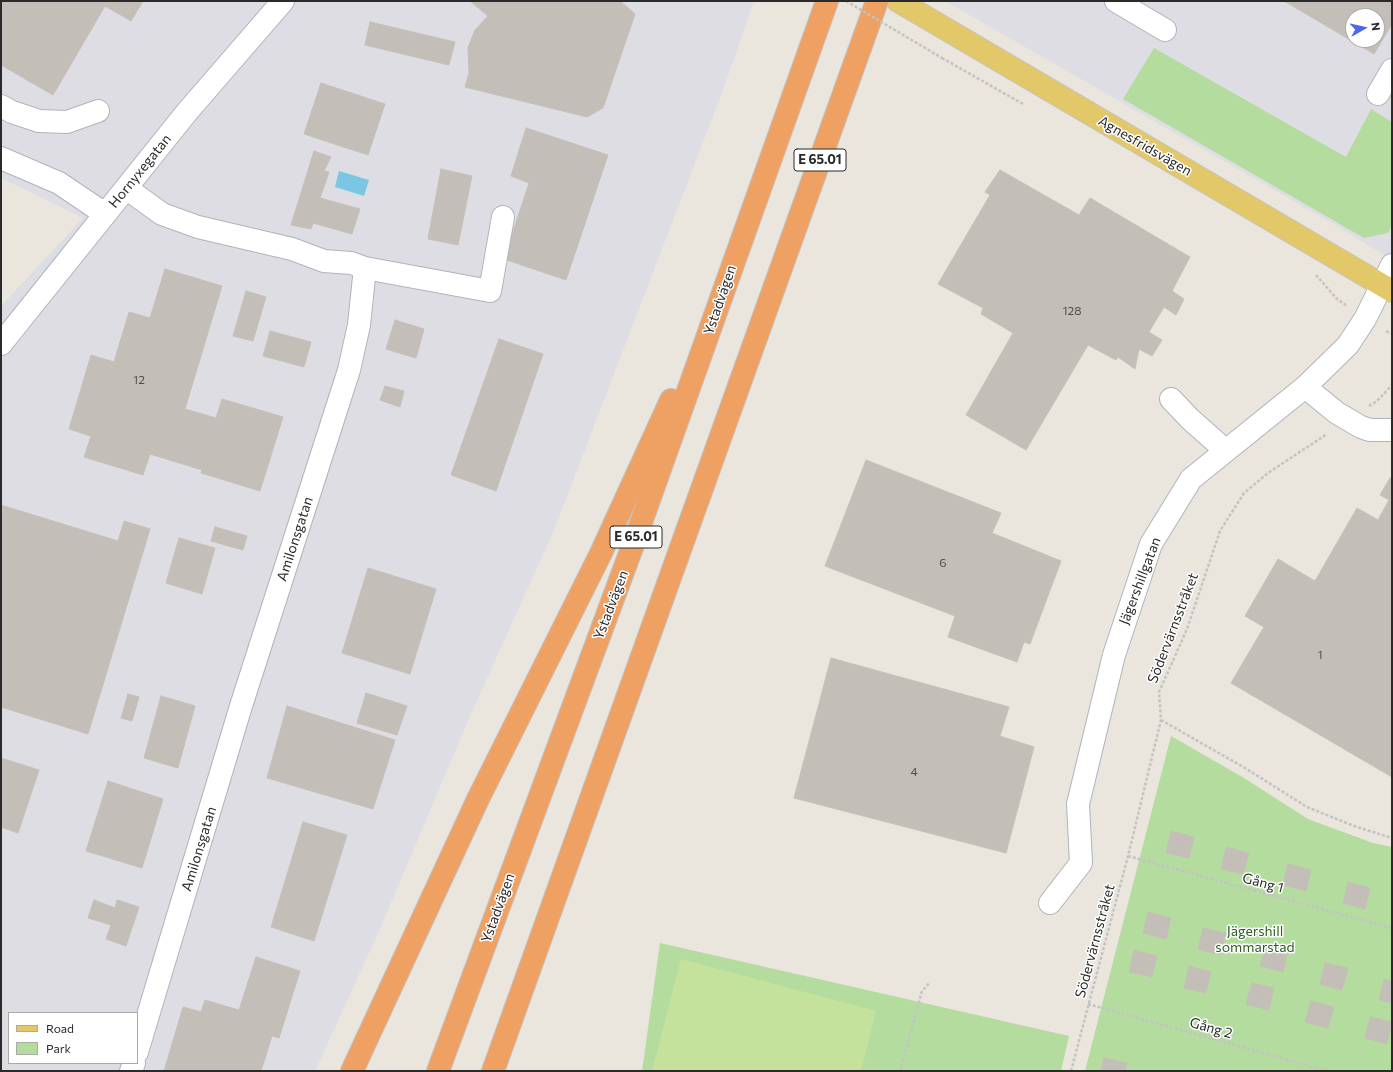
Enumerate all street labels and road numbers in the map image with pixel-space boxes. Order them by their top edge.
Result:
street label: Agnesfridsvägen [1095,113,1195,179]
street label: Hornyxegatan [105,131,175,211]
road number: E 65.01 [794,149,846,171]
street label: Ystadvägen [700,263,740,337]
street label: Amilonsgatan [273,495,317,583]
road number: E 65.01 [610,526,662,548]
street label: Jägershillgatan [1116,535,1164,627]
street label: Ystadvägen [590,568,632,642]
street label: Södervärnsstråket [1144,570,1202,686]
street label: Amilonsgatan [178,805,220,893]
street label: Gång 1 [1241,869,1285,897]
street label: Ystadvägen [478,871,518,945]
street label: Södervärnsstråket [1072,882,1118,1000]
street label: Gång 2 [1188,1014,1234,1042]

